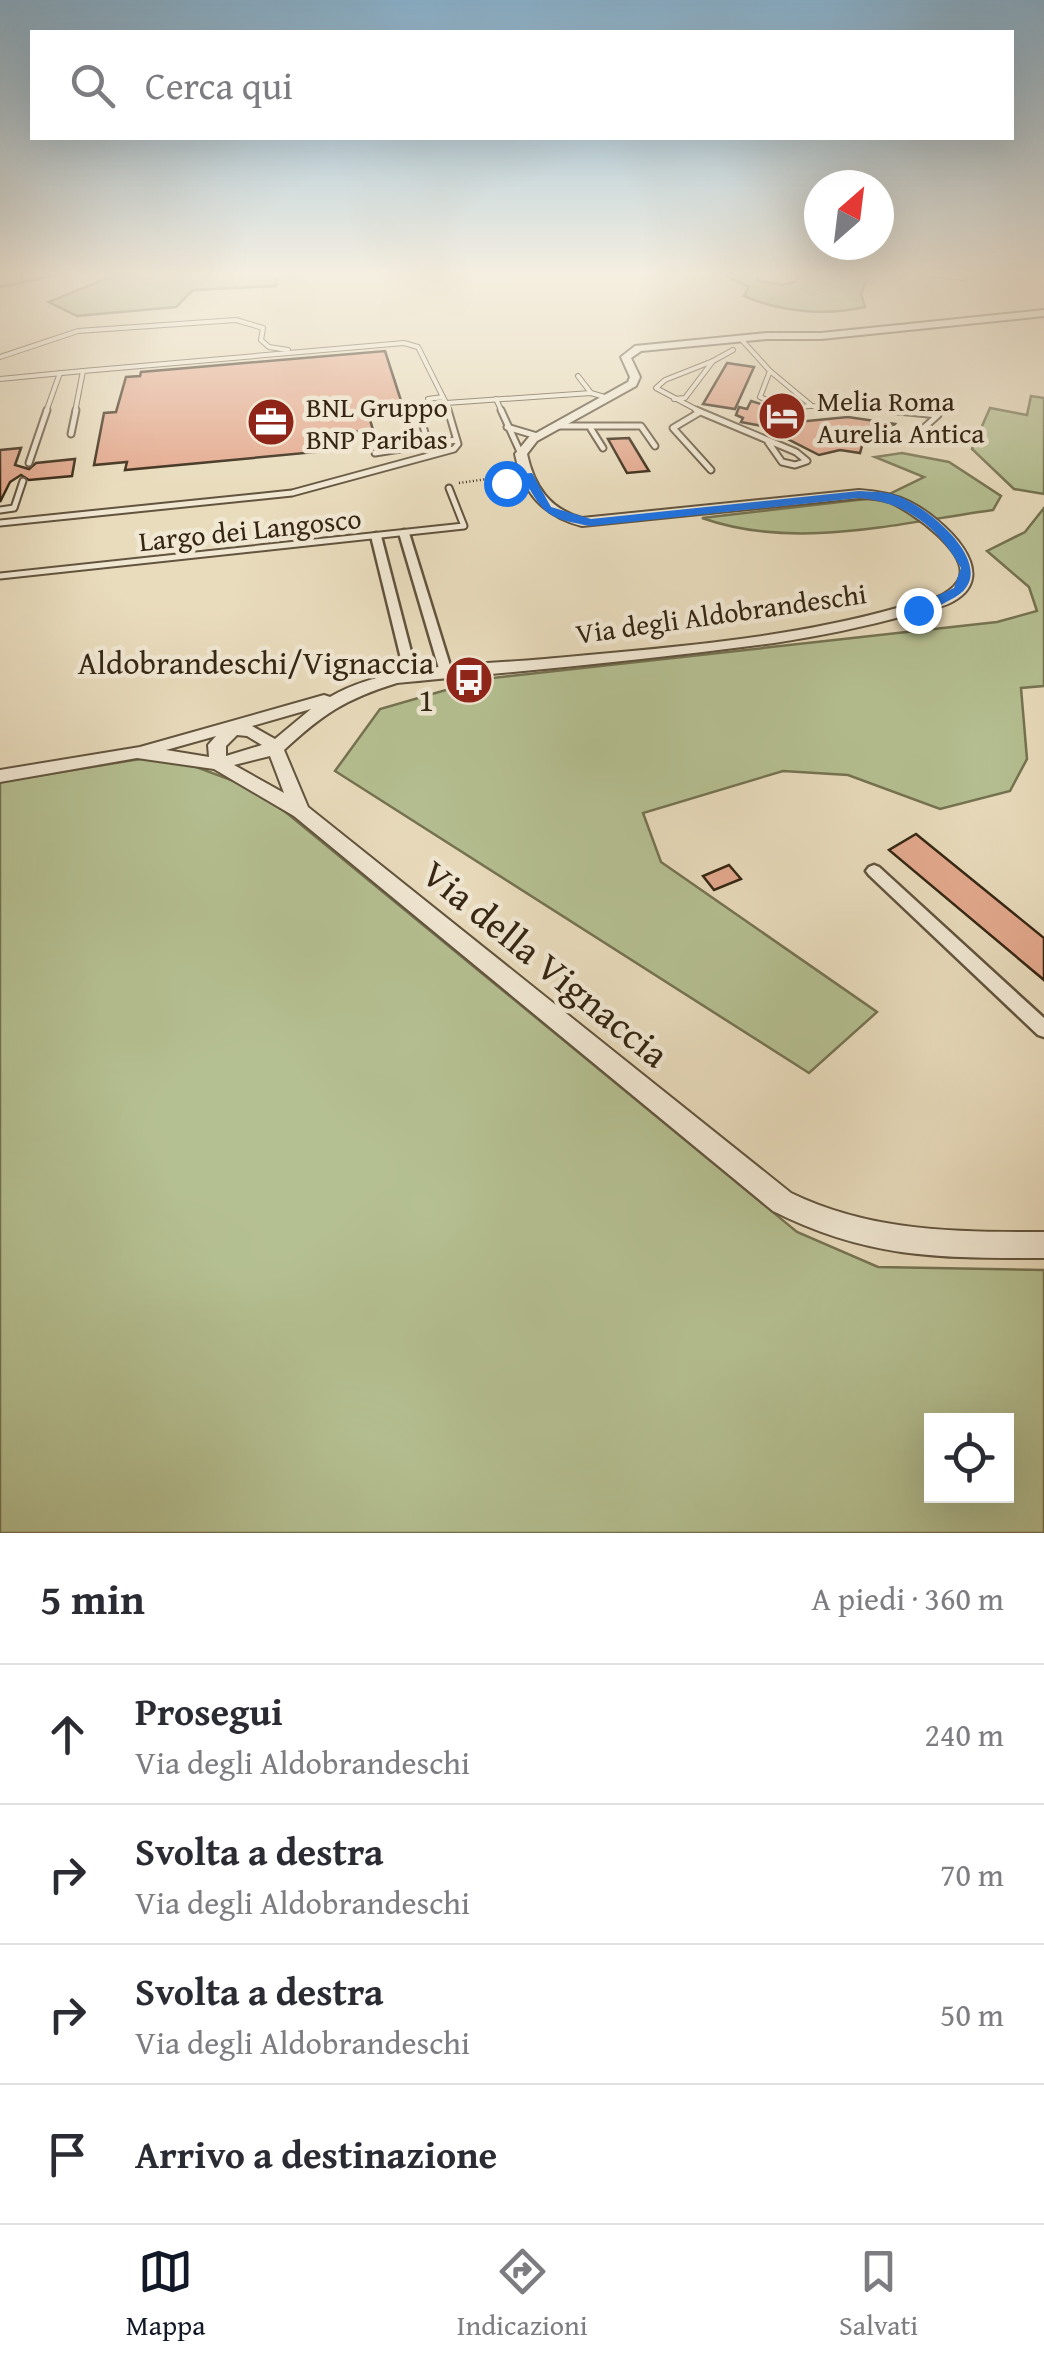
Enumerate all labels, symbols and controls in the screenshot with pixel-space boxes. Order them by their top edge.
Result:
search box [30,30,1014,140]
text: Cerca qui [145,57,293,113]
icon: search [65,58,120,113]
north arrow [804,170,894,260]
place label: Melia Roma Aurelia Antica [817,380,985,453]
place label: BNL Gruppo BNP Paribas [306,386,448,459]
hotel icon: Melia Roma Aurelia Antica [756,390,808,442]
office icon: BNL Gruppo BNP Paribas [245,396,297,448]
route start [484,461,530,507]
street label: Largo dei Langosco [137,497,363,561]
street label: Via degli Aldobrandeschi [573,572,869,654]
route end [896,588,942,634]
place label: Aldobrandeschi/Vignaccia 1 [78,639,434,723]
bus stop icon: Aldobrandeschi/Vignaccia 1 [443,654,495,706]
street label: Via della Vignaccia [410,846,682,1080]
map controls [924,1413,1014,1503]
button: locate [924,1413,1014,1503]
text: 5 min [40,1568,145,1629]
text: A piedi · 360 m [811,1575,1004,1622]
text: Prosegui [135,1683,283,1739]
icon: ahead [40,1707,95,1762]
text: 240 m [925,1711,1004,1758]
text: Via degli Aldobrandeschi [135,1739,470,1786]
text: Svolta a destra [135,1823,384,1879]
icon: right [40,1847,95,1902]
text: 70 m [940,1851,1004,1898]
text: Via degli Aldobrandeschi [135,1879,470,1926]
text: Svolta a destra [135,1963,384,2019]
icon: right [40,1987,95,2042]
text: 50 m [940,1991,1004,2038]
text: Via degli Aldobrandeschi [135,2019,470,2066]
text: Arrivo a destinazione [135,2126,497,2182]
icon: arrive [40,2127,95,2182]
tab: Mappa [126,2244,205,2345]
tab: Indicazioni [457,2244,588,2345]
tab: Salvati [839,2244,918,2345]

